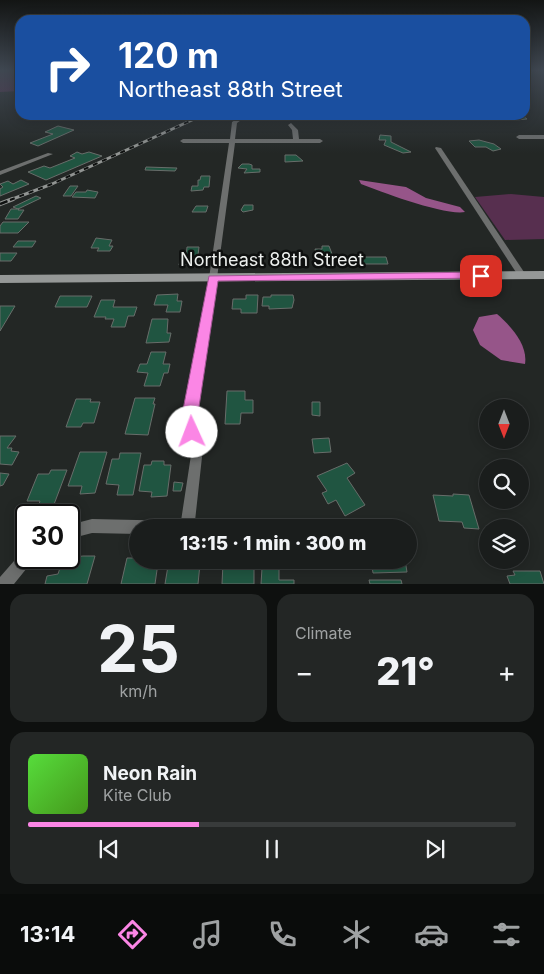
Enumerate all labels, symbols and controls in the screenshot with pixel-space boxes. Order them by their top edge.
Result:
text: 120 m [118,34,219,76]
icon: right [35,35,100,100]
text: Northeast 88th Street [118,76,343,102]
street label: Northeast 88th Street [180,249,364,270]
pin [460,255,502,297]
icon: arrive [467,262,495,290]
north arrow [479,399,529,449]
map controls [479,399,529,569]
position arrow [165,405,217,457]
button: search [479,459,529,509]
speed limit sign: 30 [15,504,80,569]
button: layers [479,519,529,569]
text: 13:15 · 1 min · 300 m [180,532,366,555]
text: 25 [97,609,180,688]
text: Climate [295,623,352,643]
text: 21° [376,648,435,694]
text: − [295,655,314,689]
text: + [497,655,516,689]
text: km/h [119,681,158,701]
text: Neon Rain [103,762,197,785]
text: Kite Club [103,785,172,805]
icon: previous [95,835,123,863]
icon: pause [258,835,286,863]
icon: next [421,835,449,863]
icon: directions [115,917,150,952]
icon: music [190,917,225,952]
icon: phone [265,917,300,952]
icon: climate [339,917,374,952]
icon: car [414,917,449,952]
icon: filters [489,917,524,952]
text: 13:14 [20,921,75,947]

